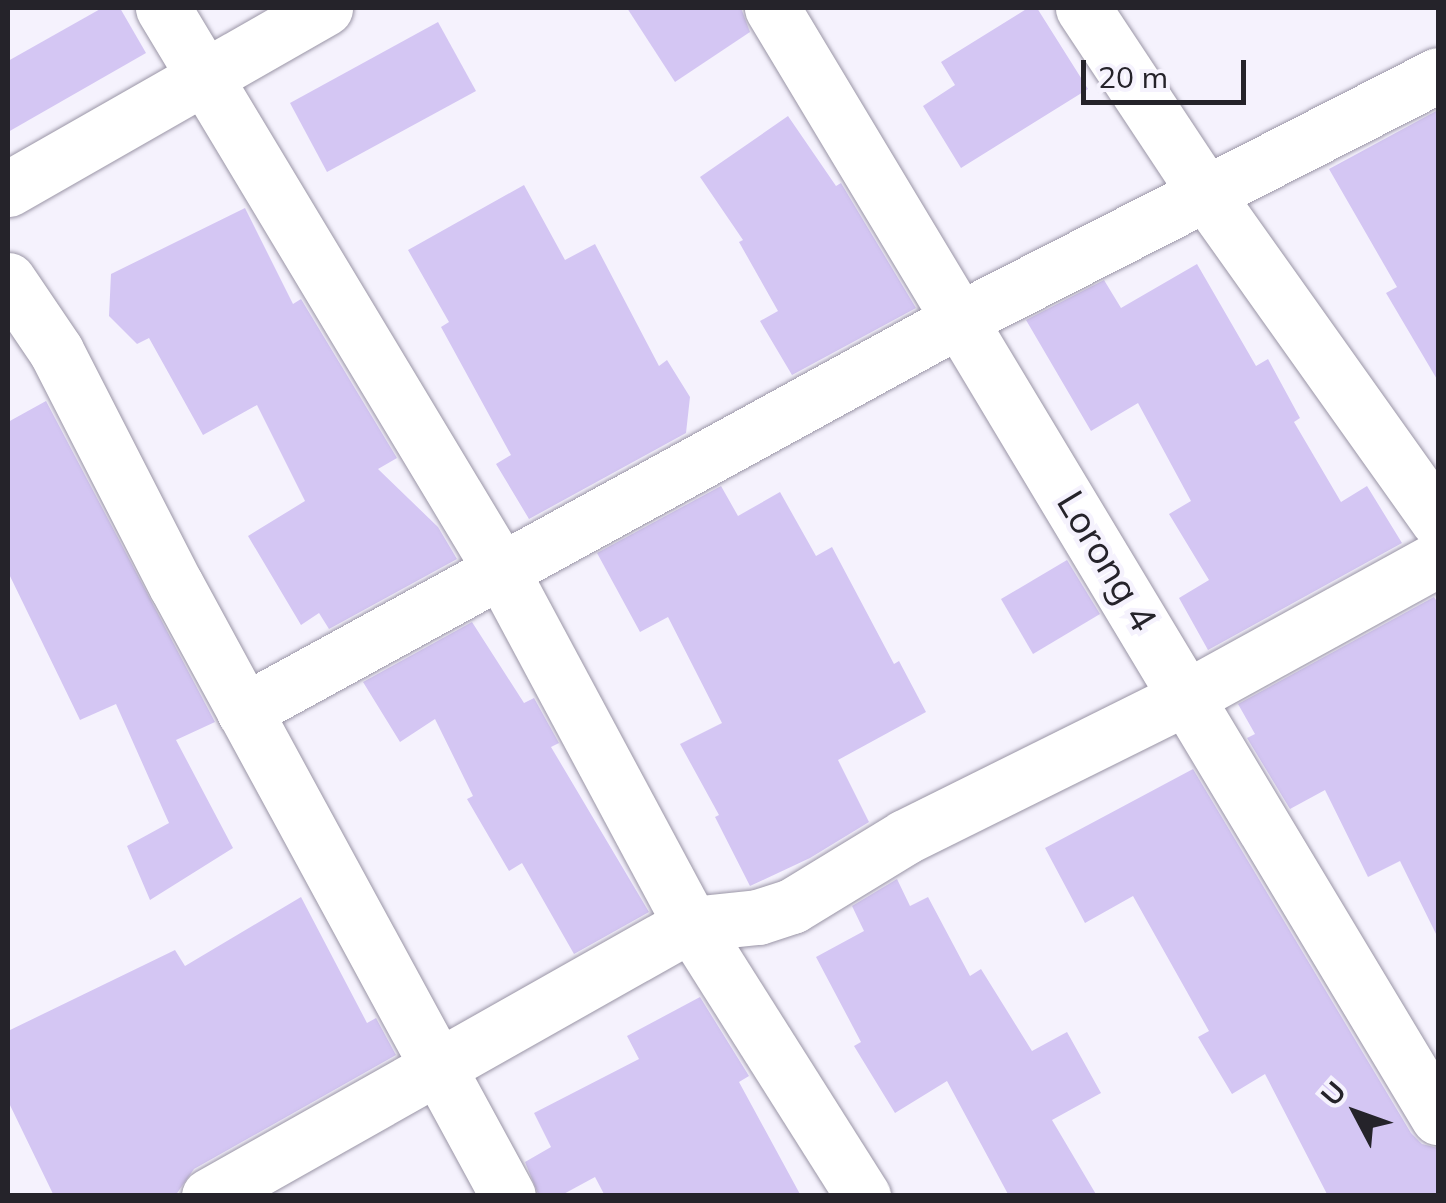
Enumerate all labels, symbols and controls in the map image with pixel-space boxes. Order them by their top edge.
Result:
scale bar [1086,40,1251,102]
text: 20 m [1098,58,1168,96]
street label: Lorong 4 [1047,483,1167,639]
north arrow [1306,1063,1406,1163]
text: U [1313,1074,1353,1112]

